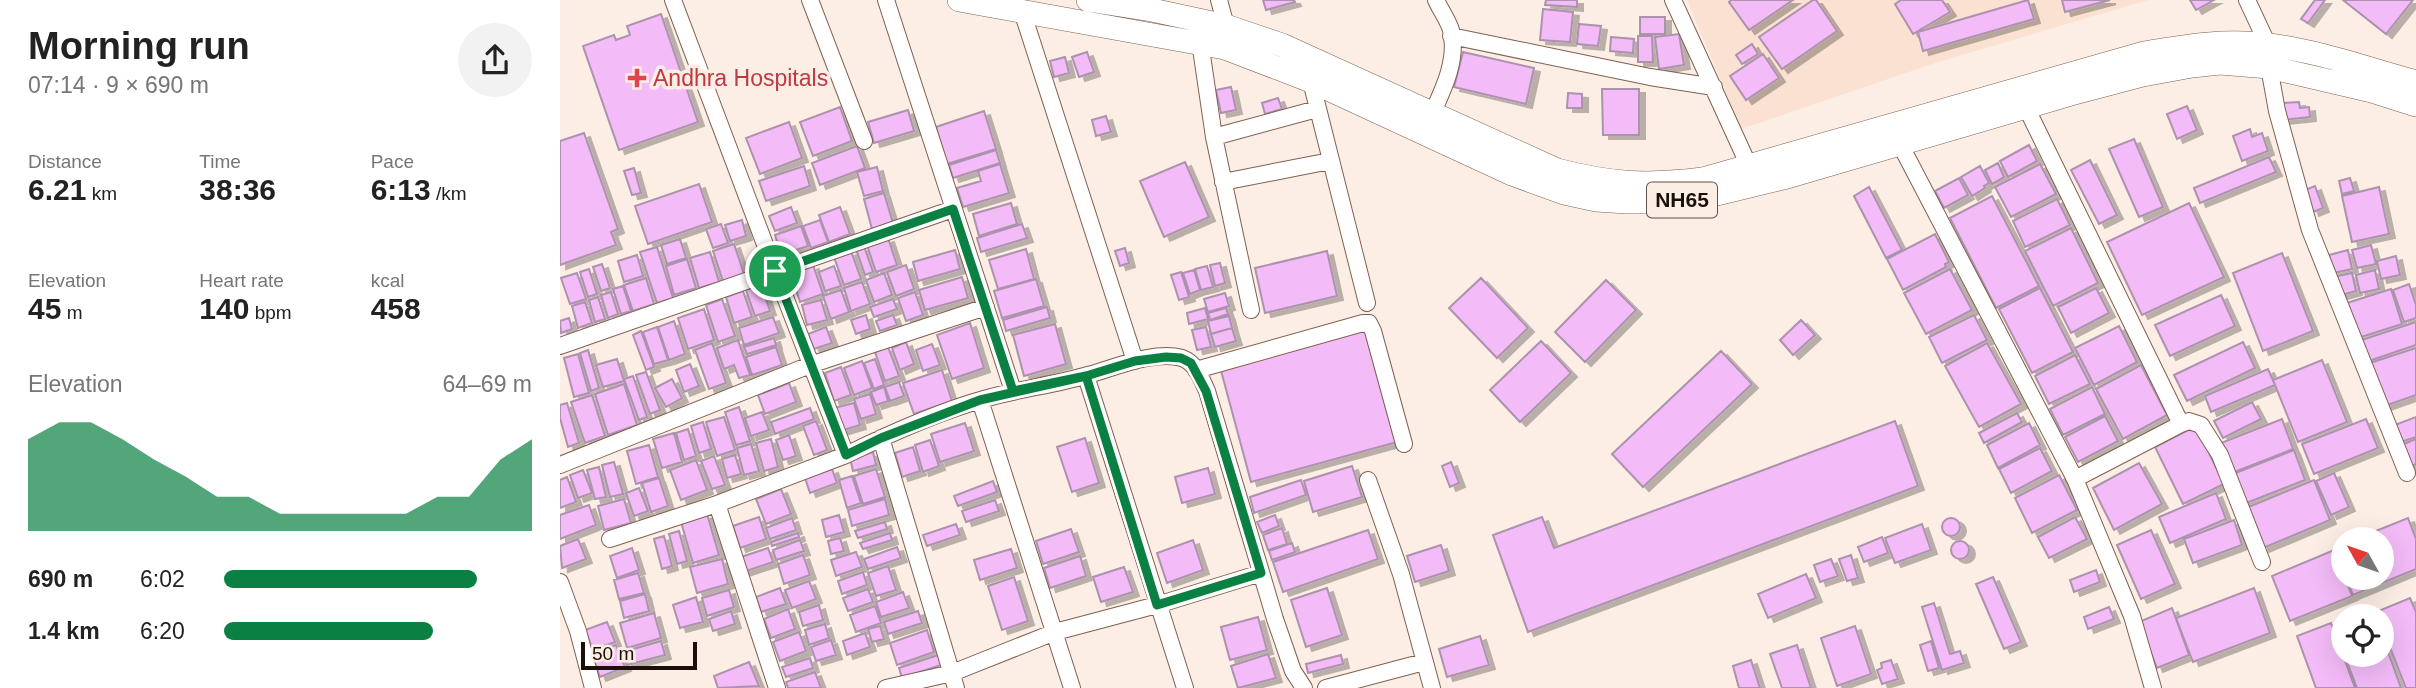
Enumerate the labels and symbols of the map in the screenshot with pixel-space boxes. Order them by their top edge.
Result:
place label: Andhra Hospitals [653,65,828,91]
marker: Andhra Hospitals [627,68,647,88]
road number: NH65 [1647,182,1717,218]
pin [745,241,805,301]
north arrow [2331,527,2394,590]
scale bar [581,639,696,671]

